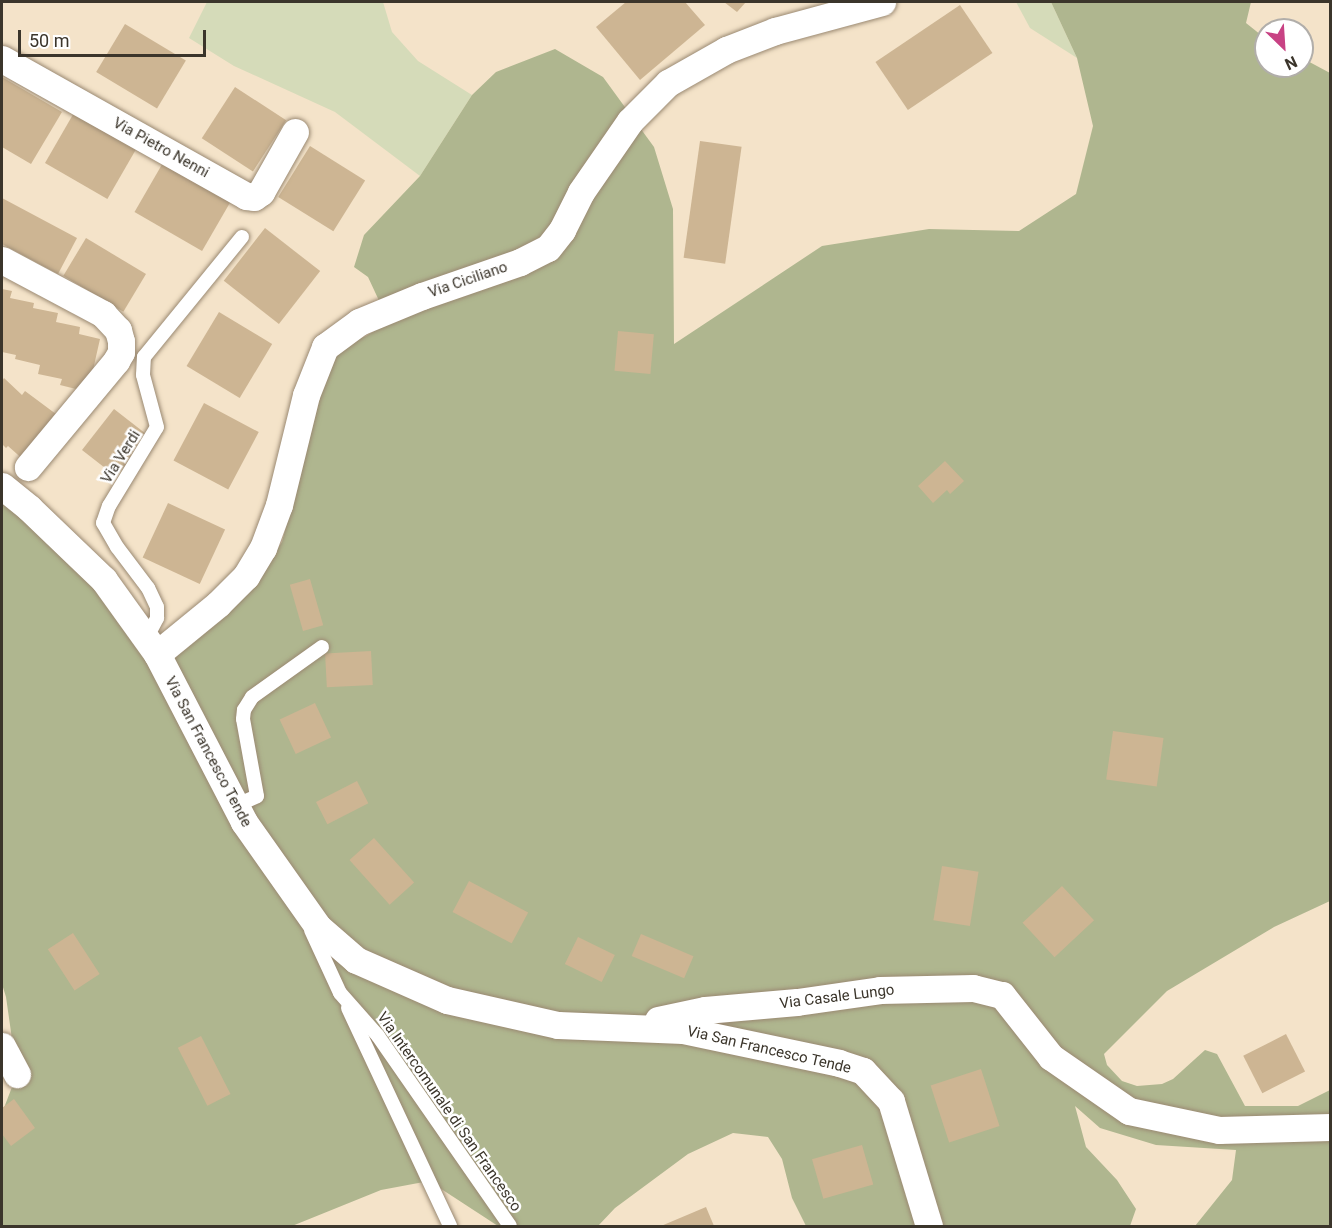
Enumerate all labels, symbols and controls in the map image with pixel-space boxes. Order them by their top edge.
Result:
scale bar [21,18,208,56]
north arrow [1254,18,1314,78]
text: 50 m [29,30,69,51]
text: N [1282,52,1300,74]
street label: Via Pietro Nenni [110,114,212,182]
street label: Via Ciciliano [426,258,510,302]
street label: Via Verdi [98,427,144,487]
street label: Via San Francesco Tende [161,674,255,830]
street label: Via Casale Lungo [779,981,895,1013]
street label: Via Intercomunale di San Francesco [373,1009,525,1215]
street label: Via San Francesco Tende [685,1022,853,1078]

